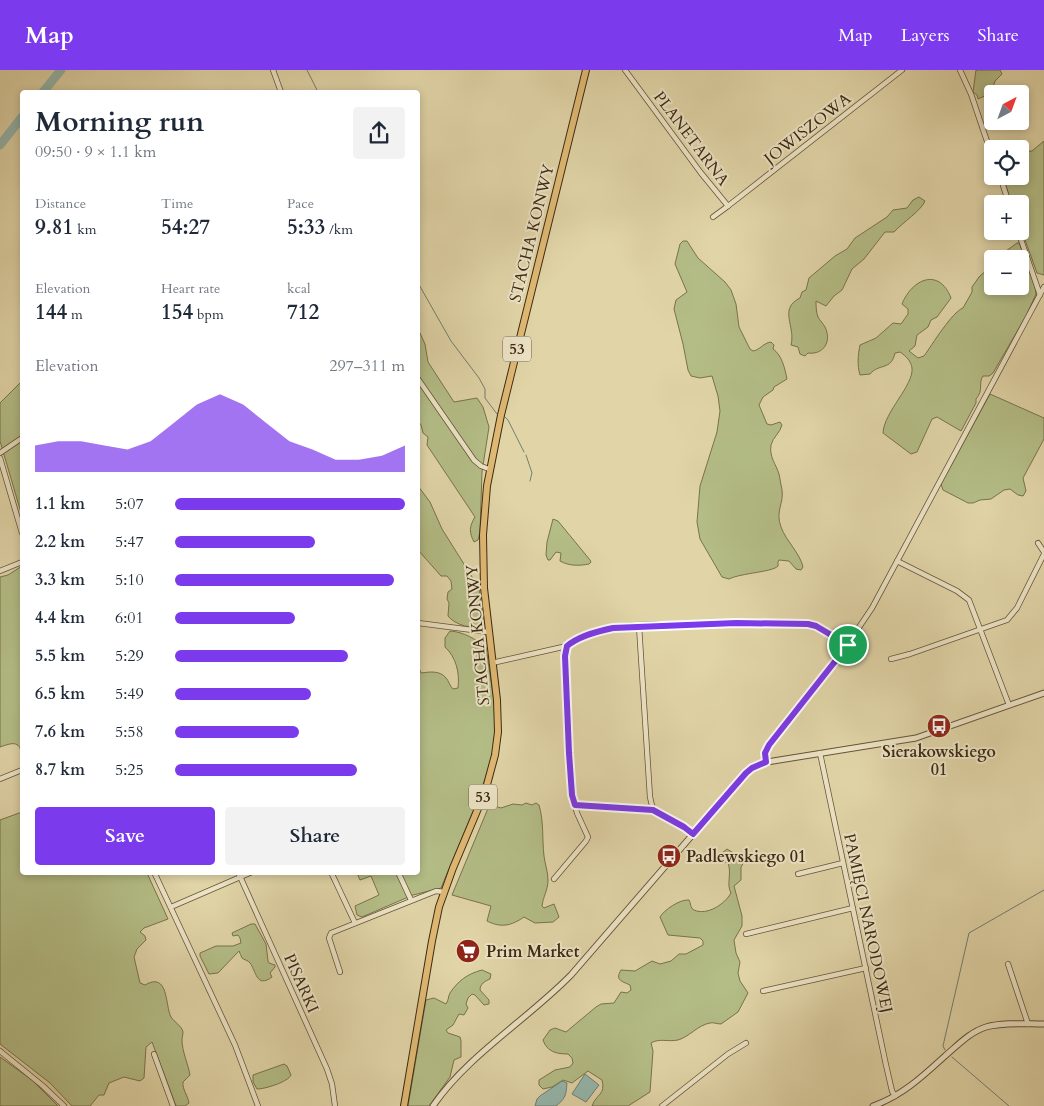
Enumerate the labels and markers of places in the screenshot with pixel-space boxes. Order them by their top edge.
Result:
pin [827,624,869,666]
bus stop icon: Sierakowskiego 01 [926,713,952,739]
place label: Sierakowskiego 01 [882,741,996,781]
bus stop icon: Padlewskiego 01 [656,843,682,869]
place label: Padlewskiego 01 [686,846,806,868]
supermarket icon: Prim Market [455,938,481,964]
place label: Prim Market [486,941,580,963]

